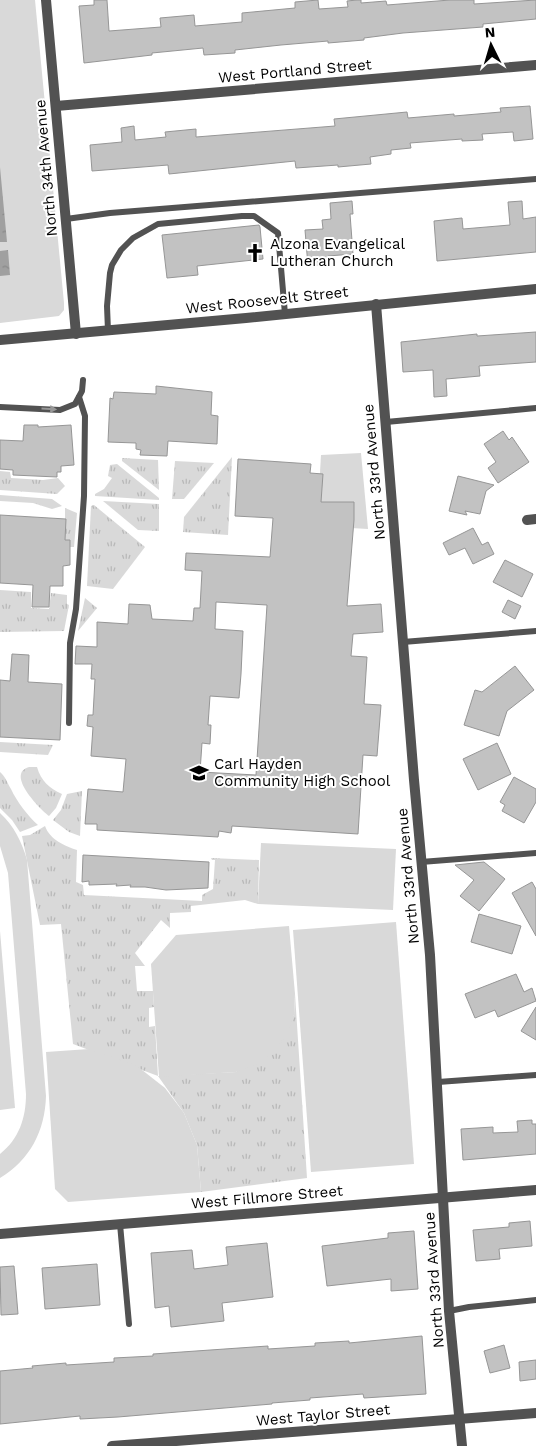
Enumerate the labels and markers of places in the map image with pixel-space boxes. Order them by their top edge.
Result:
place label: Alzona Evangelical Lutheran Church [270,235,406,270]
church icon: Alzona Evangelical Lutheran Church [244,242,266,264]
place label: Carl Hayden Community High School [214,755,391,790]
school or university icon: Carl Hayden Community High School [188,762,210,784]

